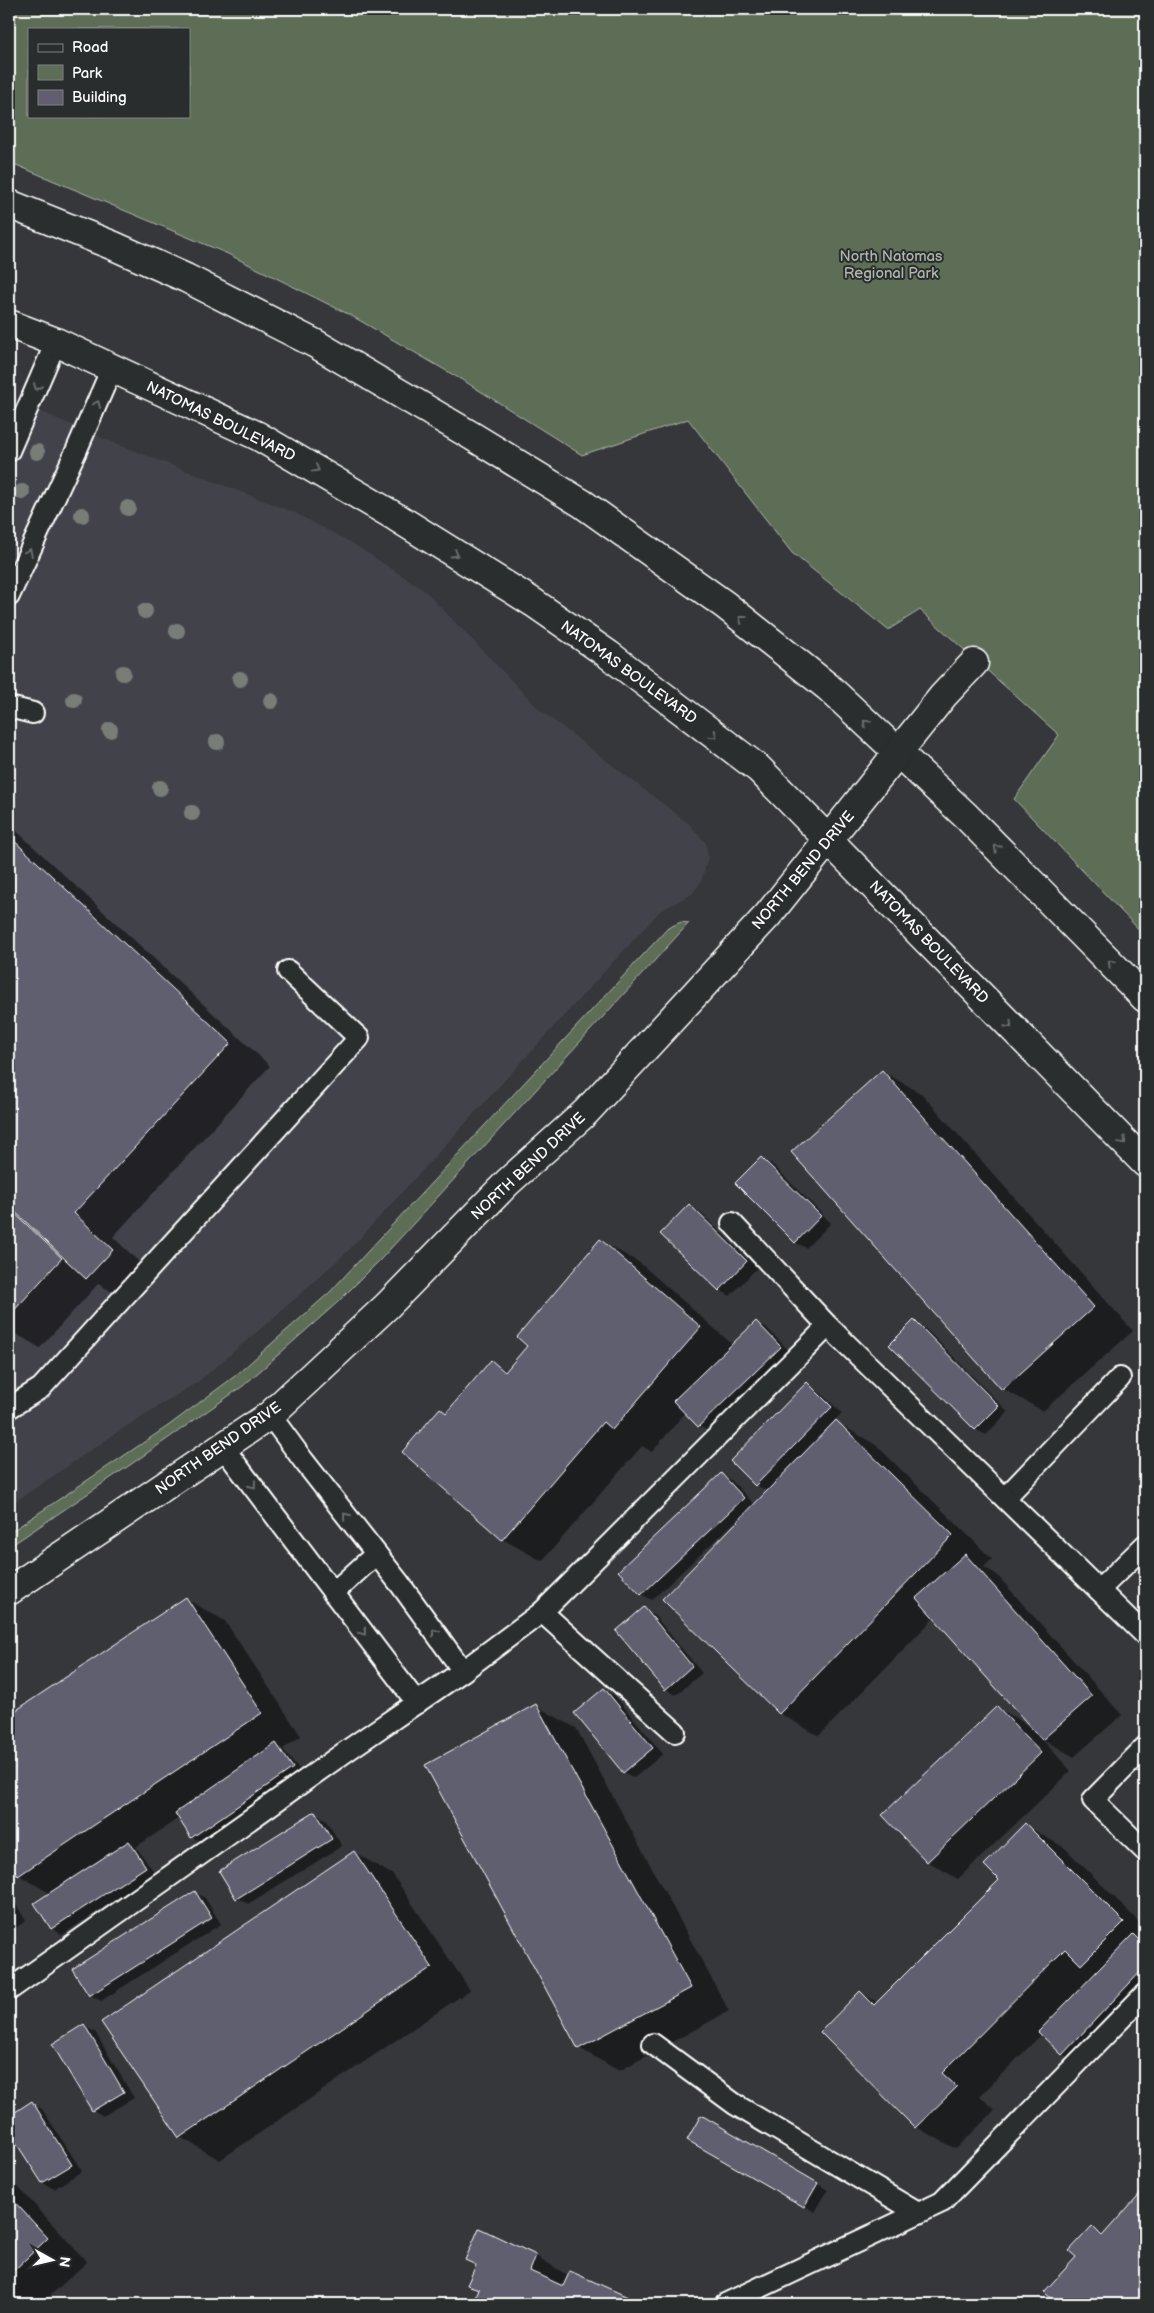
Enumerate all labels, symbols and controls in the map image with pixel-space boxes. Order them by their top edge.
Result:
legend [28,28,190,118]
text: Road [72,38,108,57]
text: Park [72,64,103,83]
text: Building [72,88,127,107]
park label: North Natomas Regional Park [839,247,943,283]
street label: NATOMAS BOULEVARD [143,377,299,466]
one-way arrow [32,382,43,391]
one-way arrow [90,400,101,409]
one-way arrow [311,463,320,473]
one-way arrow [23,548,34,557]
one-way arrow [449,548,458,557]
one-way arrow [738,616,748,625]
street label: NATOMAS BOULEVARD [557,617,701,728]
one-way arrow [863,720,872,729]
one-way arrow [709,729,718,738]
street label: NORTH BEND DRIVE [748,807,859,934]
one-way arrow [994,844,1003,853]
street label: NATOMAS BOULEVARD [865,877,992,1008]
one-way arrow [1108,960,1117,969]
one-way arrow [1004,1019,1013,1028]
street label: NORTH BEND DRIVE [467,1108,589,1224]
one-way arrow [1118,1135,1127,1144]
street label: NORTH BEND DRIVE [152,1398,285,1499]
one-way arrow [247,1479,256,1489]
one-way arrow [344,1513,352,1522]
one-way arrow [357,1626,366,1636]
one-way arrow [432,1629,440,1638]
north arrow [28,2236,78,2286]
text: N [55,2255,74,2268]

